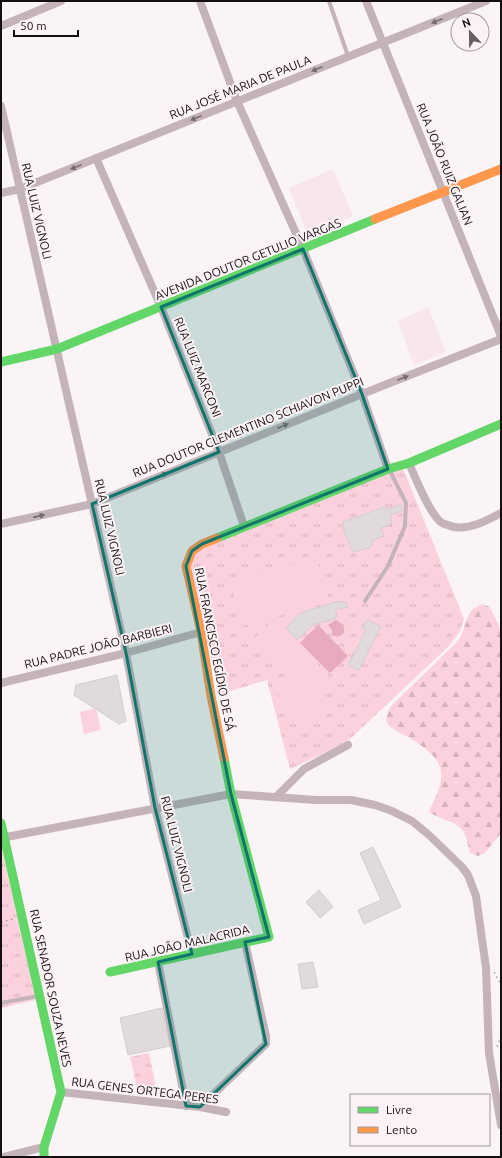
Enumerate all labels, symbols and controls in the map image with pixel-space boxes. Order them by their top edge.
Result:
scale bar [14,12,78,38]
north arrow [450,12,490,52]
text: N [460,16,472,30]
one-way arrow [431,18,443,24]
text: 50 m [20,19,47,32]
street label: RUA JOSÉ MARIA DE PAULA [167,53,313,121]
one-way arrow [310,67,322,73]
street label: RUA JOÃO RUIZ GALIAN [415,101,475,227]
one-way arrow [189,115,201,121]
street label: RUA LUIZ VIGNOLI [20,161,54,261]
one-way arrow [69,164,81,170]
street label: AVENIDA DOUTOR GETULIO VARGAS [153,216,343,302]
street label: RUA LUIZ MARCONI [172,315,224,419]
one-way arrow [398,374,410,380]
street label: RUA DOUTOR CLEMENTINO SCHIAVON PUPPI [131,375,365,479]
one-way arrow [277,423,288,429]
one-way arrow [157,472,168,478]
street label: RUA LUIZ VIGNOLI [93,477,127,577]
one-way arrow [33,512,45,518]
street label: RUA FRANCISCO EGÍDIO DE SÁ [193,566,237,732]
street label: RUA PADRE JOÃO BARBIERI [23,621,173,671]
street label: RUA LUIZ VIGNOLI [159,795,195,893]
street label: RUA SENADOR SOUZA NEVES [28,908,74,1068]
street label: RUA JOÃO MALACRIDA [123,922,251,964]
street label: RUA GENES ORTEGA PERES [71,1075,219,1105]
legend [350,1094,490,1146]
text: Livre [386,1103,412,1116]
text: Lento [386,1123,417,1136]

